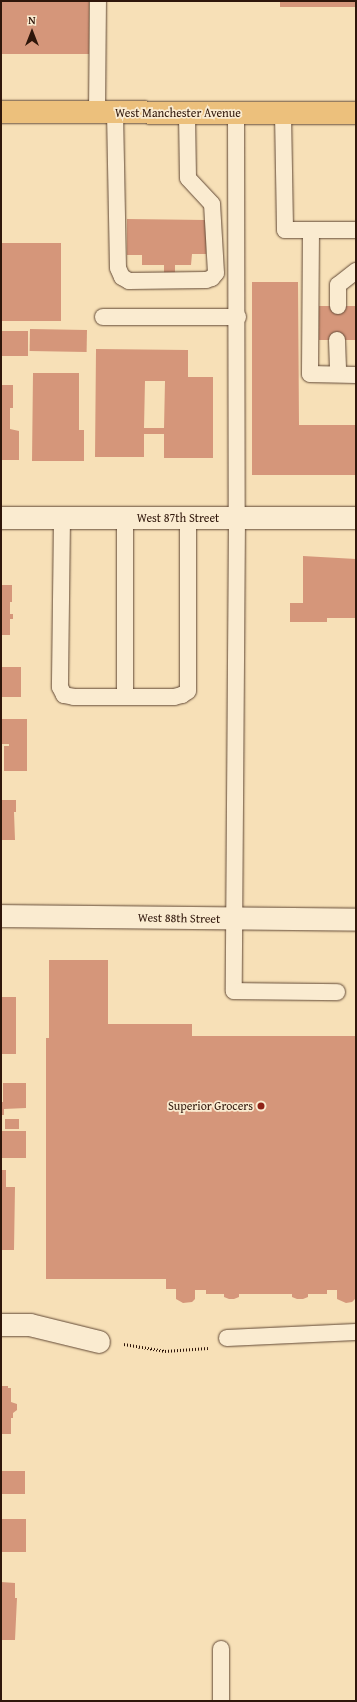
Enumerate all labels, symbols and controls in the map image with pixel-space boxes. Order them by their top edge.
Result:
north arrow [12,12,52,52]
text: N [28,12,36,28]
street label: West Manchester Avenue [115,106,241,120]
street label: West 87th Street [137,511,219,525]
street label: West 88th Street [138,910,220,926]
place label: Superior Grocers [168,1099,253,1113]
marker: Superior Grocers [256,1101,266,1111]

